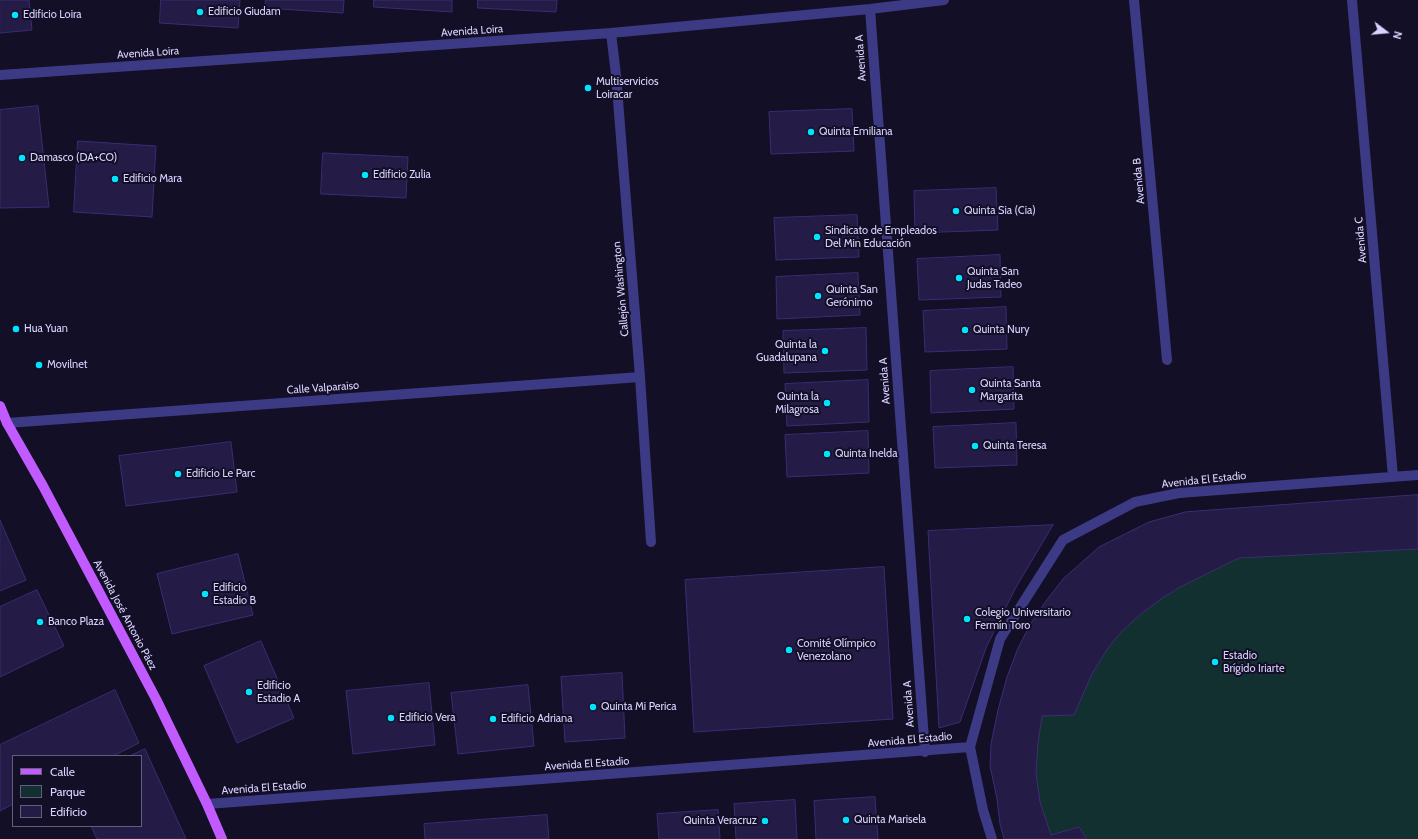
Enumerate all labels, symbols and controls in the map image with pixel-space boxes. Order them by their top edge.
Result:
place label: Edificio Giudam [208,5,281,19]
marker: Edificio Giudam [195,7,205,17]
place label: Edificio Loira [23,8,82,22]
marker: Edificio Loira [10,10,20,20]
north arrow [1366,12,1406,52]
street label: Avenida Loira [441,22,503,40]
text: N [1390,30,1405,41]
street label: Avenida A [853,34,869,82]
street label: Avenida Loira [117,44,179,62]
place label: Multiservicios Loiracar [596,75,658,101]
marker: Multiservicios Loiracar [583,83,593,93]
place label: Quinta Emiliana [819,125,893,139]
marker: Quinta Emiliana [806,127,816,137]
place label: Damasco (DA+CO) [30,151,117,165]
marker: Damasco (DA+CO) [17,153,27,163]
street label: Avenida B [1130,157,1148,205]
place label: Edificio Zulia [373,168,431,182]
marker: Edificio Zulia [360,170,370,180]
place label: Edificio Mara [123,172,182,186]
marker: Edificio Mara [110,174,120,184]
place label: Quinta Sia (Cia) [964,204,1036,218]
marker: Quinta Sia (Cia) [951,206,961,216]
street label: Avenida C [1352,216,1370,264]
place label: Sindicato de Empleados Del Min Educación [825,224,937,250]
marker: Sindicato de Empleados Del Min Educación [812,232,822,242]
street label: Callejón Washington [610,241,632,337]
place label: Quinta San Judas Tadeo [967,265,1022,291]
marker: Quinta San Judas Tadeo [954,273,964,283]
place label: Quinta San Gerónimo [826,283,878,309]
marker: Quinta San Gerónimo [813,291,823,301]
place label: Hua Yuan [24,322,68,336]
place label: Quinta Nury [973,323,1029,337]
marker: Hua Yuan [11,324,21,334]
marker: Quinta Nury [960,325,970,335]
place label: Quinta la Guadalupana [756,338,817,364]
marker: Quinta la Guadalupana [820,346,830,356]
street label: Avenida A [877,357,893,405]
place label: Movilnet [47,358,88,372]
marker: Movilnet [34,360,44,370]
place label: Quinta Santa Margarita [980,377,1041,403]
street label: Calle Valparaiso [286,379,360,397]
marker: Quinta Santa Margarita [967,385,977,395]
place label: Quinta la Milagrosa [775,390,819,416]
marker: Quinta la Milagrosa [822,398,832,408]
place label: Quinta Teresa [983,439,1046,453]
marker: Quinta Teresa [970,441,980,451]
place label: Quinta Inelda [835,447,897,461]
marker: Quinta Inelda [822,449,832,459]
place label: Edificio Le Parc [186,467,255,481]
marker: Edificio Le Parc [173,469,183,479]
street label: Avenida El Estadio [1161,469,1247,491]
street label: Avenida José Antonio Páez [90,558,160,672]
place label: Edificio Estadio B [213,581,256,607]
marker: Edificio Estadio B [200,589,210,599]
place label: Colegio Universitario Fermín Toro [975,606,1071,632]
marker: Colegio Universitario Fermín Toro [962,614,972,624]
place label: Banco Plaza [48,615,104,629]
marker: Banco Plaza [35,617,45,627]
place label: Comité Olímpico Venezolano [797,637,876,663]
marker: Comité Olímpico Venezolano [784,645,794,655]
place label: Estadio Brígido Iriarte [1223,649,1285,675]
marker: Estadio Brígido Iriarte [1210,657,1220,667]
place label: Edificio Estadio A [257,679,300,705]
street label: Avenida A [901,680,917,728]
marker: Edificio Estadio A [244,687,254,697]
place label: Quinta Mi Perica [601,700,677,714]
marker: Quinta Mi Perica [588,702,598,712]
place label: Edificio Vera [399,711,456,725]
place label: Edificio Adriana [501,712,572,726]
marker: Edificio Vera [386,713,396,723]
marker: Edificio Adriana [488,714,498,724]
street label: Avenida El Estadio [867,730,953,750]
street label: Avenida El Estadio [544,754,630,774]
legend [12,755,142,827]
text: Calle [50,764,75,779]
street label: Avenida El Estadio [221,778,307,798]
text: Parque [50,784,85,799]
text: Edificio [50,804,87,819]
place label: Quinta Marisela [854,813,926,827]
place label: Quinta Veracruz [683,814,757,828]
marker: Quinta Marisela [841,815,851,825]
marker: Quinta Veracruz [760,816,770,826]

